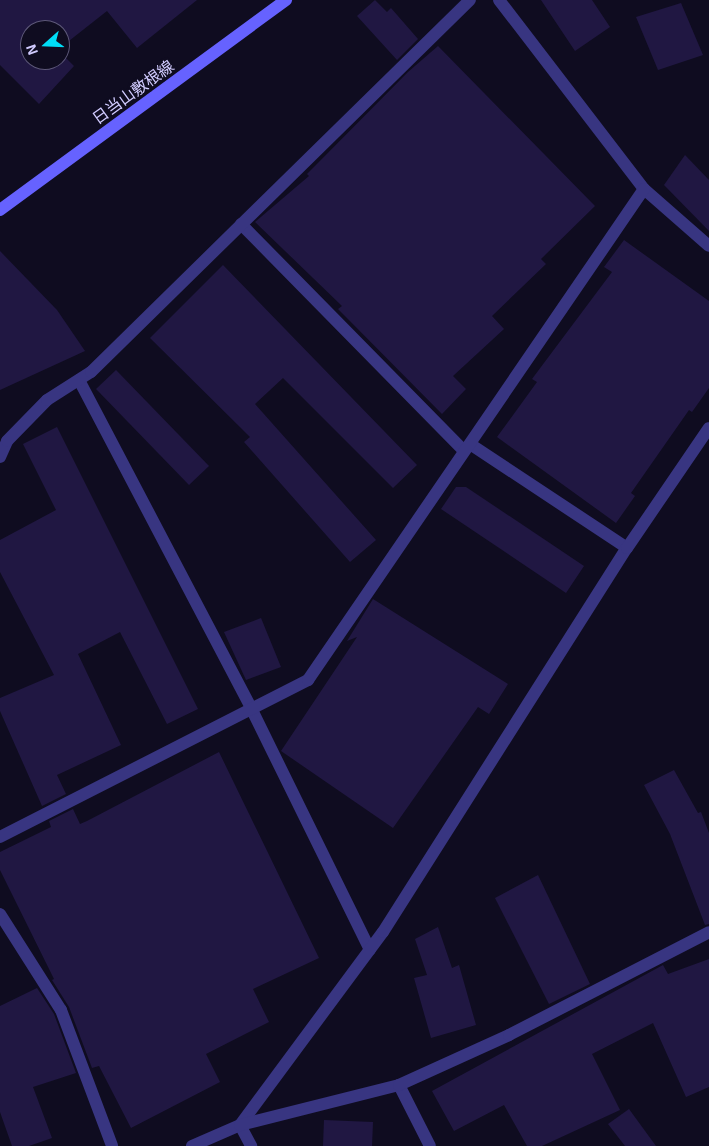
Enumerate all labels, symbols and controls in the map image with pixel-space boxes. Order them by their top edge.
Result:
north arrow [20,20,70,70]
text: N [22,42,41,58]
street label: 日当山敷根線 [89,56,177,128]

